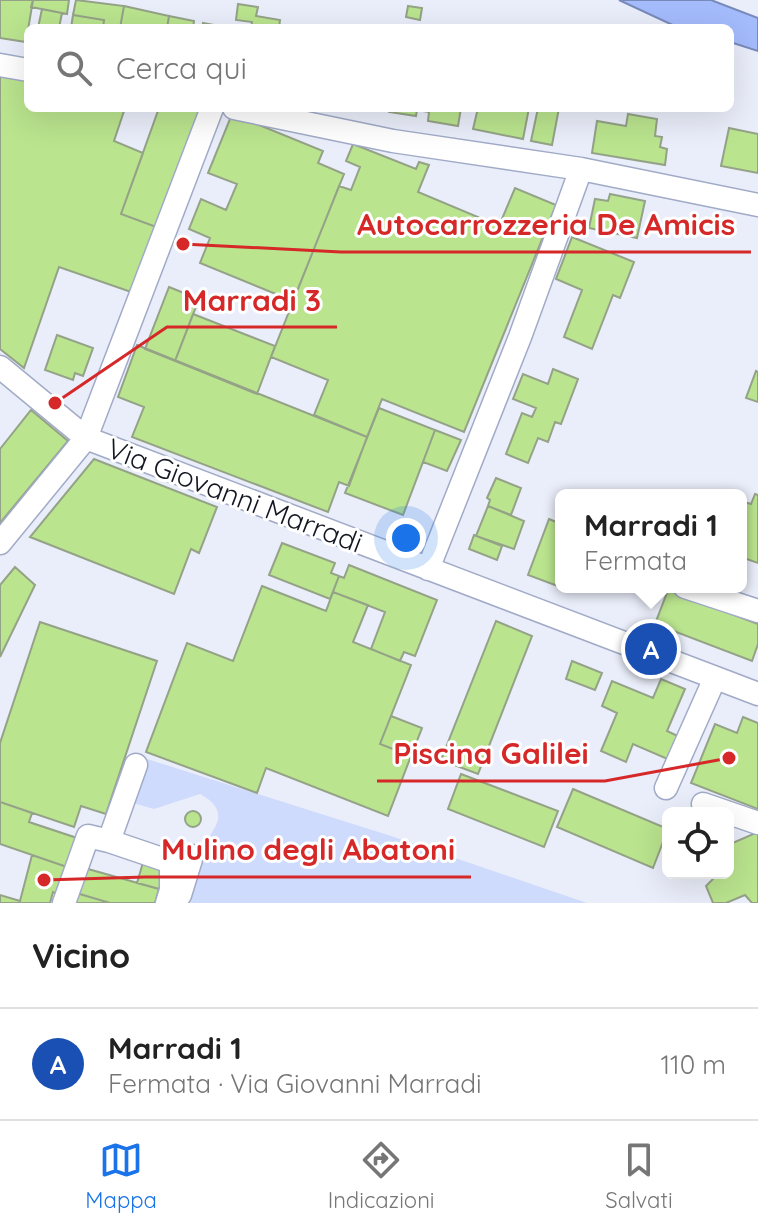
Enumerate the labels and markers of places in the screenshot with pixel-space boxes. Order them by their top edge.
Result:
callout: Autocarrozzeria De Amicis [341,198,751,252]
callout: Marradi 3 [167,273,337,327]
pin: A [625,619,677,679]
callout: Piscina Galilei [377,727,605,781]
callout: Mulino degli Abatoni [145,823,471,877]

